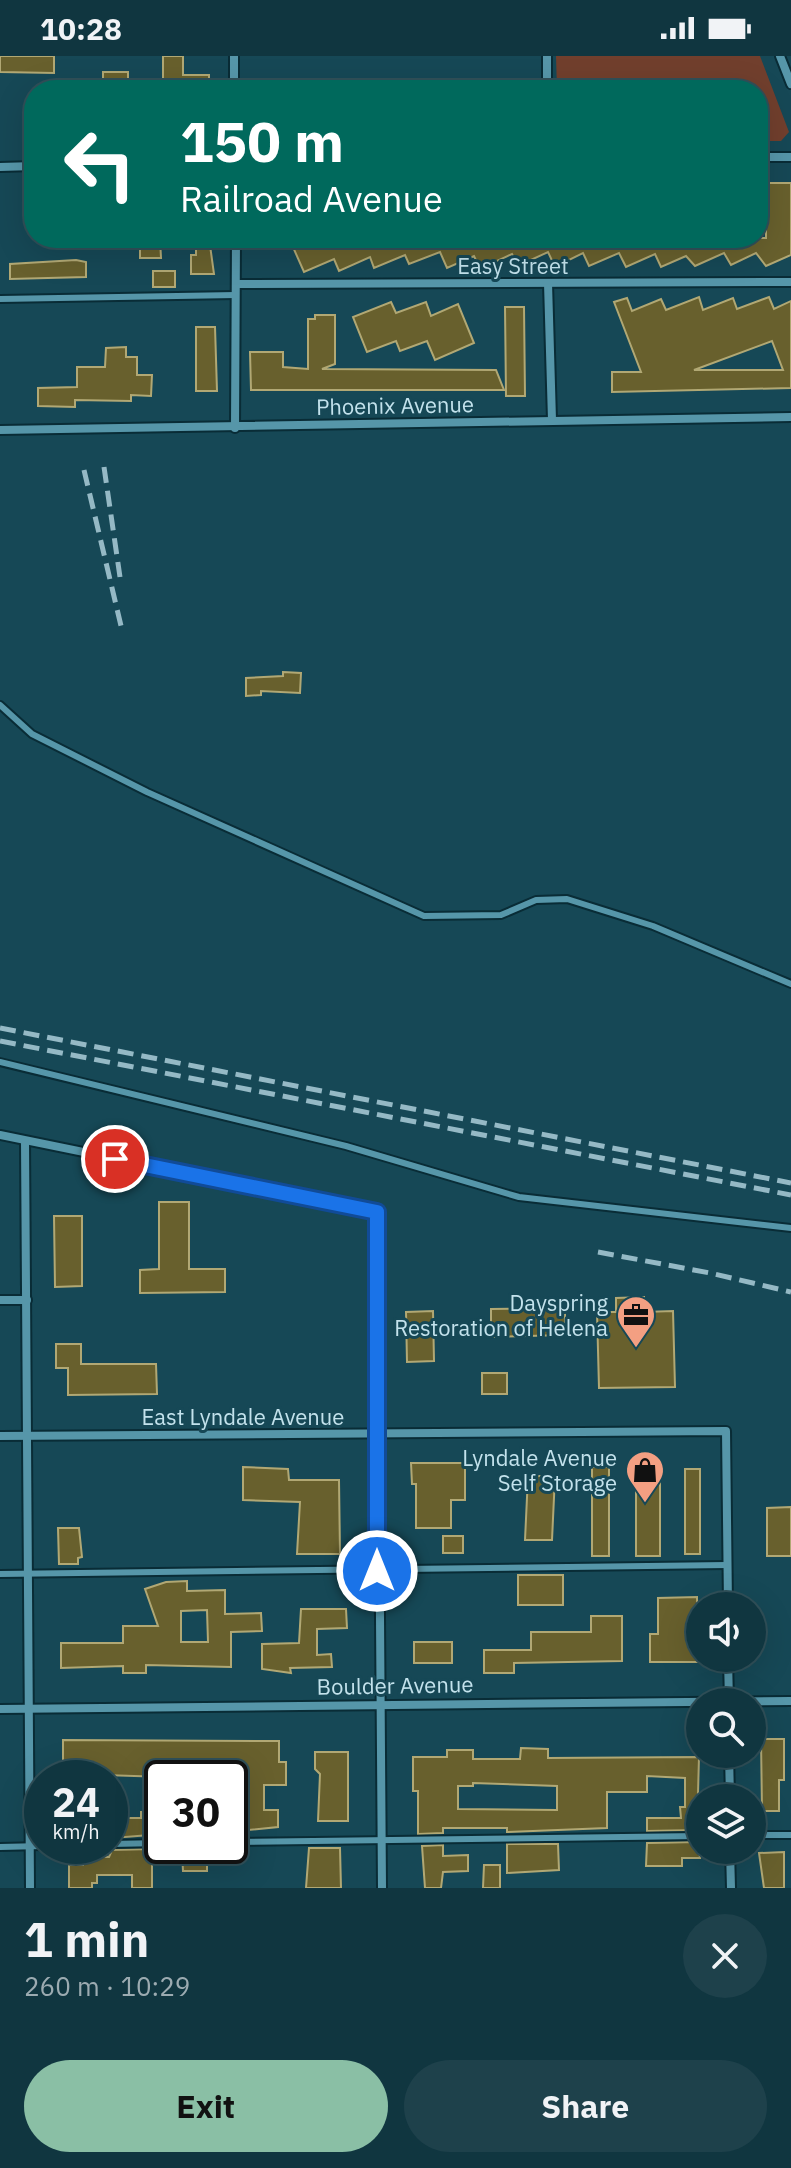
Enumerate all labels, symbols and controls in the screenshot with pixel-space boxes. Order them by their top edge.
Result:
text: 10:28 [40,9,122,48]
text: 150 m [180,105,344,177]
icon: left [48,112,152,216]
text: Railroad Avenue [180,175,443,222]
street label: Easy Street [457,251,569,280]
street label: Phoenix Avenue [316,389,474,421]
pin [81,1125,149,1193]
icon: arrive [93,1137,137,1181]
place label: Dayspring Restoration of Helena [394,1288,608,1342]
office icon: Dayspring Restoration of Helena [615,1294,657,1349]
street label: East Lyndale Avenue [142,1402,344,1431]
place label: Lyndale Avenue Self Storage [462,1443,617,1497]
shop icon: Lyndale Avenue Self Storage [624,1449,666,1504]
position arrow [335,1529,419,1613]
map controls [686,1592,766,1864]
button: sound [686,1592,766,1672]
street label: Boulder Avenue [316,1669,474,1701]
button: search [686,1688,766,1768]
speed limit sign: 30 [144,1760,248,1864]
text: 24 [52,1776,100,1828]
button: layers [686,1784,766,1864]
text: km/h [52,1818,100,1845]
text: 1 min [24,1908,149,1970]
button: close [683,1914,767,1998]
text: 260 m · 10:29 [24,1969,190,2003]
button: Exit [24,2060,388,2152]
button: Share [404,2060,767,2152]

